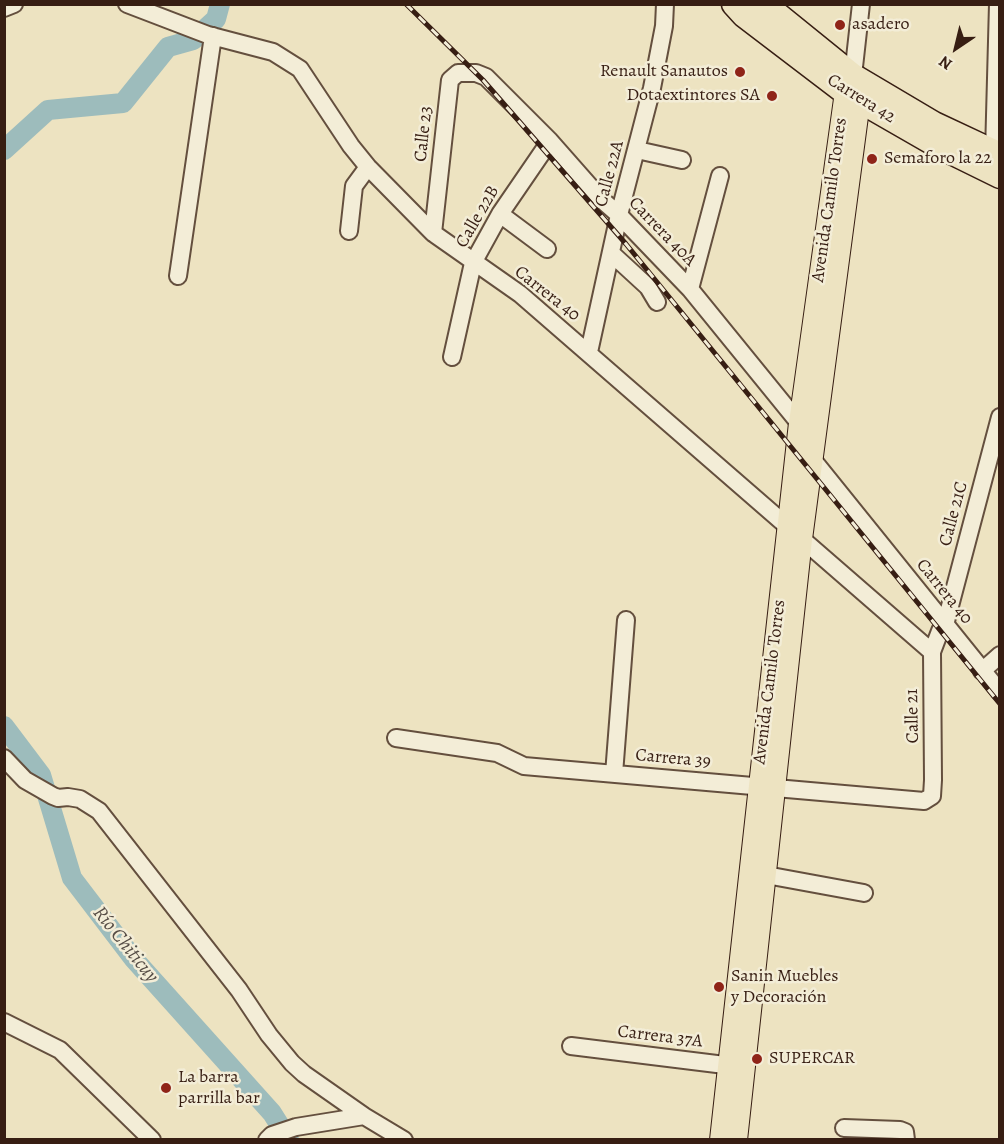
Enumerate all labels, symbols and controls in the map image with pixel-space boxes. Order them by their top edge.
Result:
place label: asadero [852,14,909,36]
marker: asadero [833,18,847,32]
north arrow [926,18,986,78]
text: N [935,50,957,75]
place label: Renault Sanautos [600,61,728,83]
marker: Renault Sanautos [733,65,747,79]
street label: Carrera 42 [823,70,899,128]
place label: Dotaextintores SA [626,85,760,107]
marker: Dotaextintores SA [765,89,779,103]
street label: Calle 23 [410,105,438,163]
street label: Avenida Camilo Torres [808,116,852,284]
street label: Calle 22A [591,139,629,209]
place label: Semaforo la 22 [884,148,992,170]
marker: Semaforo la 22 [865,152,879,166]
street label: Calle 22B [452,182,504,252]
street label: Carrera 40A [624,193,700,271]
street label: Carrera 40 [510,262,584,326]
street label: Calle 21C [935,479,973,549]
street label: Carrera 40 [911,555,977,629]
street label: Avenida Camilo Torres [749,598,791,766]
street label: Calle 21 [902,688,924,744]
street label: Carrera 39 [634,745,712,773]
water label: Río Chiticuy [87,902,163,988]
place label: Sanin Muebles y Decoración [731,966,838,1008]
marker: Sanin Muebles y Decoración [712,980,726,994]
street label: Carrera 37A [616,1021,704,1053]
place label: SUPERCAR [769,1048,855,1070]
marker: SUPERCAR [750,1052,764,1066]
place label: La barra parrilla bar [178,1067,260,1110]
marker: La barra parrilla bar [159,1081,173,1095]

